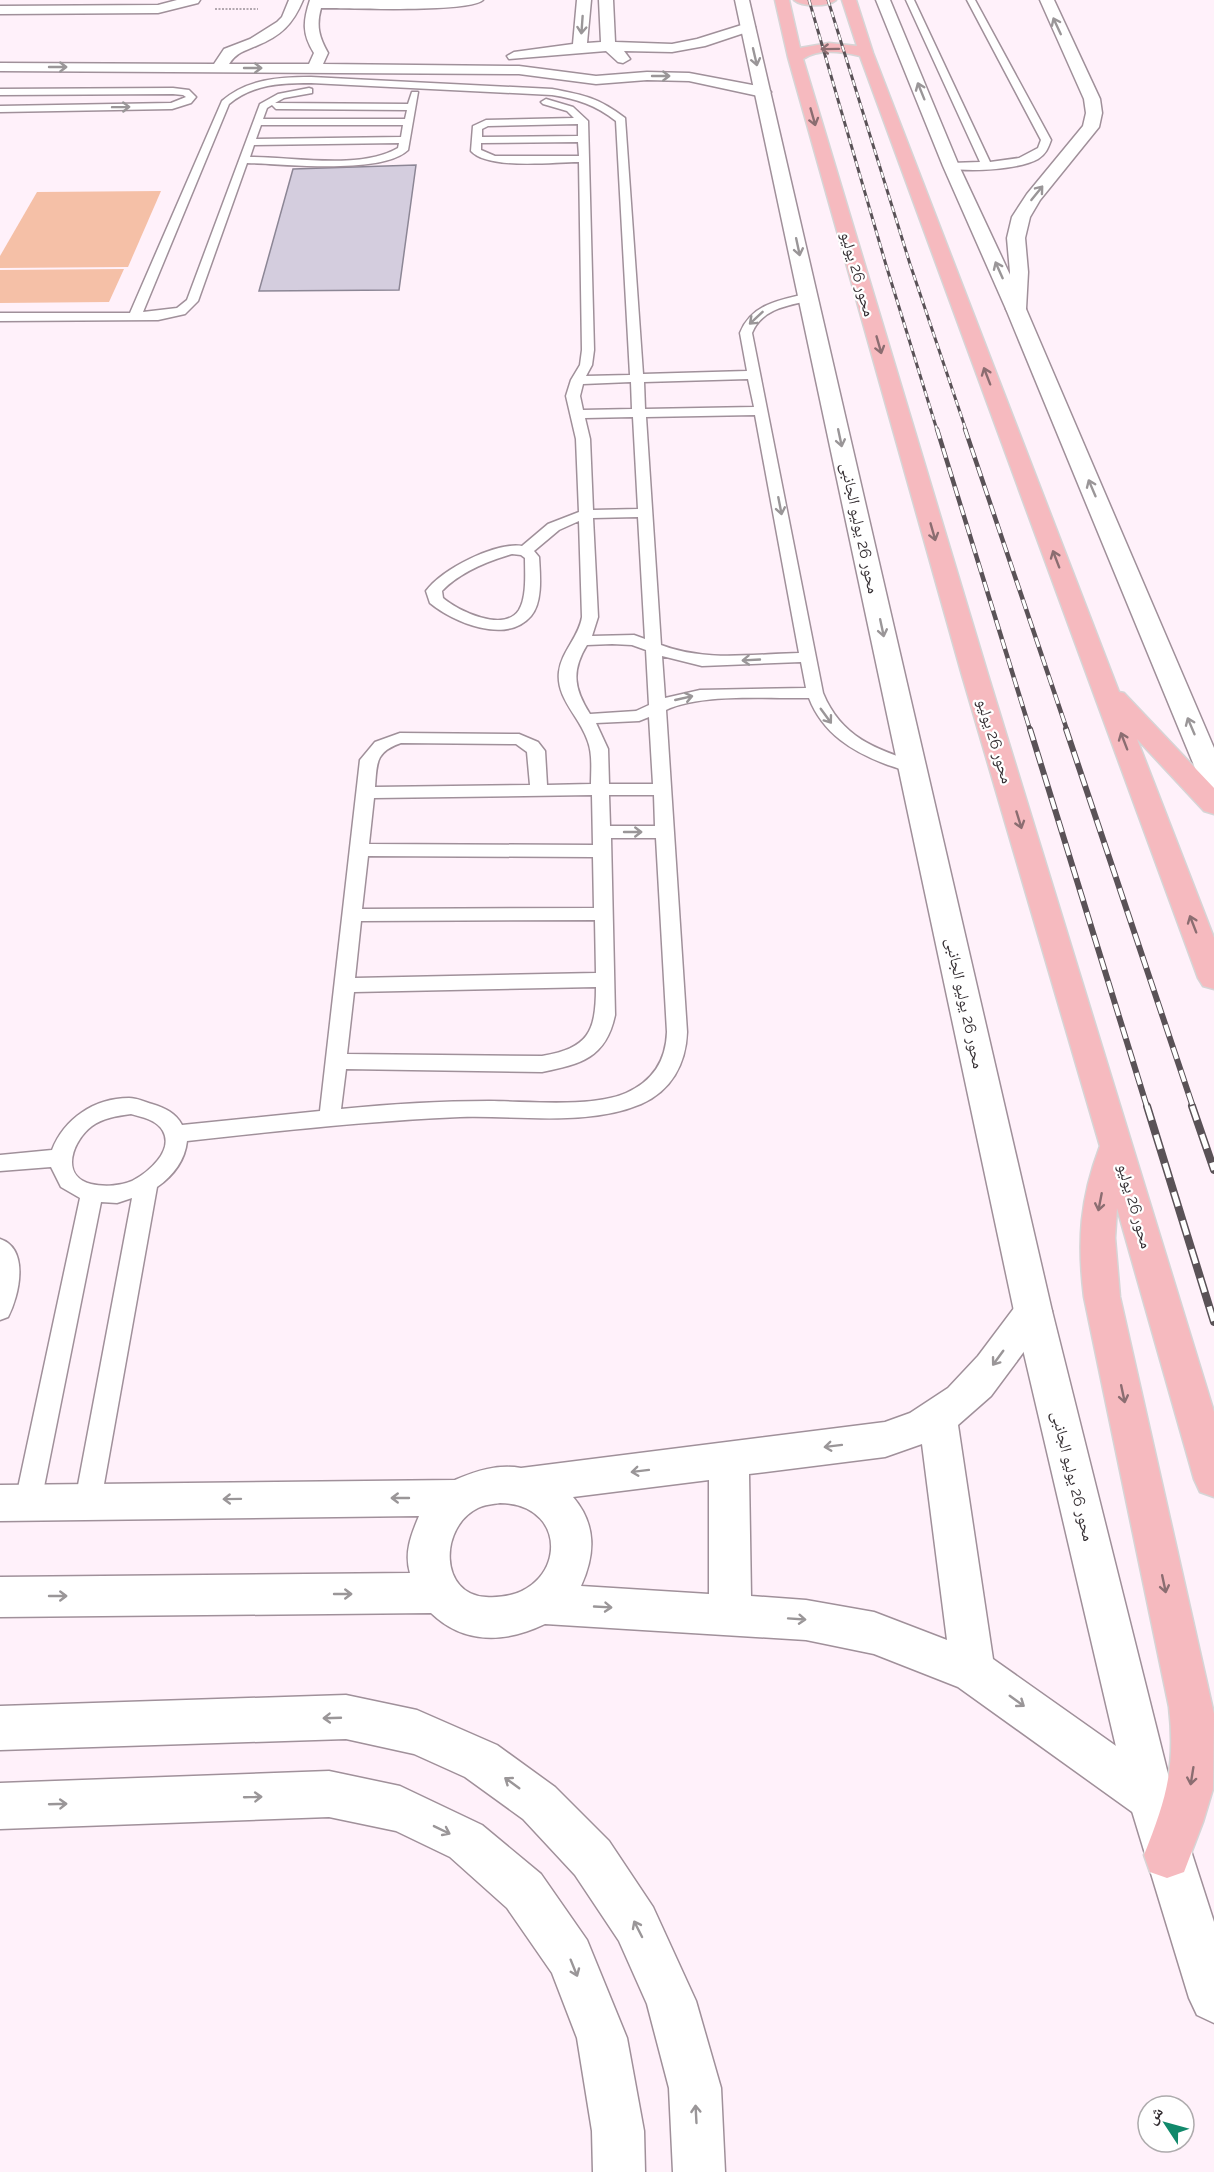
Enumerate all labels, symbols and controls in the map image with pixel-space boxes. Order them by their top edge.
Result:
one-way arrow [576,15,587,34]
one-way arrow [1051,17,1063,35]
one-way arrow [820,43,840,54]
one-way arrow [750,47,762,66]
one-way arrow [48,61,68,73]
one-way arrow [243,62,263,74]
one-way arrow [650,70,670,82]
one-way arrow [915,83,926,101]
one-way arrow [111,101,131,113]
one-way arrow [808,108,819,127]
one-way arrow [1030,186,1044,201]
street label: محور 26 يوليو [837,229,879,319]
one-way arrow [793,237,804,256]
one-way arrow [992,262,1004,280]
one-way arrow [748,311,763,325]
one-way arrow [874,335,885,354]
one-way arrow [981,367,992,386]
one-way arrow [835,427,846,447]
street label: محور 26 يوليو الجانبى [836,461,883,595]
one-way arrow [1086,480,1097,498]
one-way arrow [775,496,786,515]
one-way arrow [928,522,939,541]
one-way arrow [1049,550,1060,569]
one-way arrow [877,618,888,637]
one-way arrow [741,654,761,665]
one-way arrow [674,692,693,704]
street label: محور 26 يوليو [973,696,1017,786]
one-way arrow [819,708,832,724]
one-way arrow [1185,717,1196,736]
one-way arrow [1118,732,1129,751]
one-way arrow [1014,810,1025,829]
one-way arrow [623,826,643,838]
one-way arrow [1187,915,1198,933]
street label: محور 26 يوليو الجانبى [941,936,988,1070]
street label: محور 26 يوليو [1114,1161,1156,1251]
one-way arrow [1094,1191,1105,1211]
one-way arrow [992,1350,1005,1366]
one-way arrow [1118,1384,1129,1403]
street label: محور 26 يوليو الجانبى [1047,1409,1098,1543]
one-way arrow [824,1441,844,1452]
one-way arrow [631,1466,650,1477]
one-way arrow [390,1492,410,1504]
one-way arrow [222,1493,242,1505]
one-way arrow [1159,1575,1171,1594]
one-way arrow [332,1588,352,1600]
one-way arrow [48,1590,68,1602]
one-way arrow [592,1602,612,1613]
one-way arrow [787,1614,807,1625]
one-way arrow [1008,1694,1024,1707]
one-way arrow [322,1712,342,1724]
one-way arrow [1186,1766,1197,1785]
one-way arrow [504,1777,520,1789]
one-way arrow [243,1791,263,1803]
one-way arrow [48,1799,68,1810]
one-way arrow [433,1824,451,1836]
one-way arrow [632,1921,644,1938]
one-way arrow [569,1958,580,1977]
north arrow [1136,2094,1196,2154]
text: ش [1142,2103,1167,2128]
one-way arrow [691,2104,702,2124]

